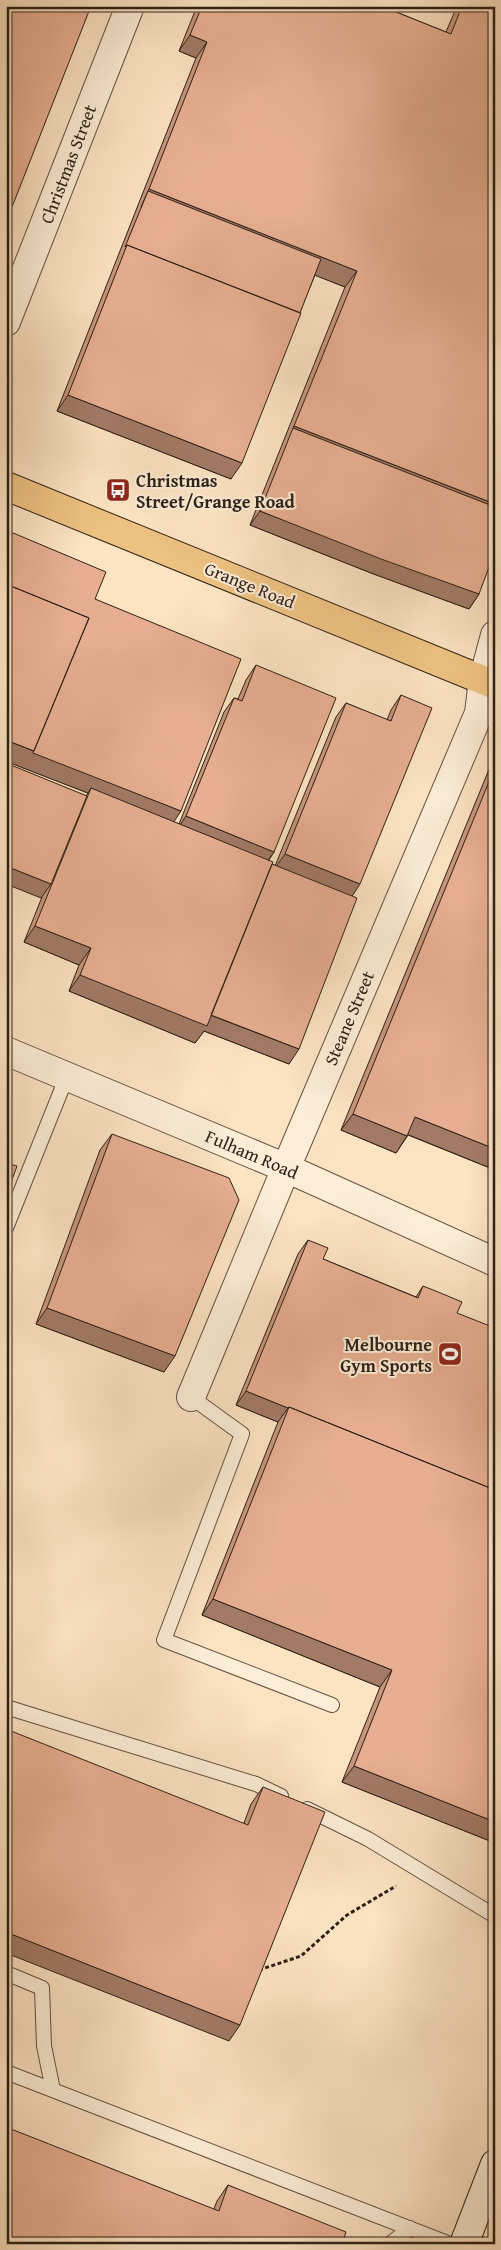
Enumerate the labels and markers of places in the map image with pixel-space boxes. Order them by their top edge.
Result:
place label: Christmas Street/Grange Road [136,467,296,515]
bus stop icon: Christmas Street/Grange Road [105,477,131,503]
place label: Melbourne Gym Sports [340,1331,432,1379]
sports icon: Melbourne Gym Sports [437,1341,463,1367]

